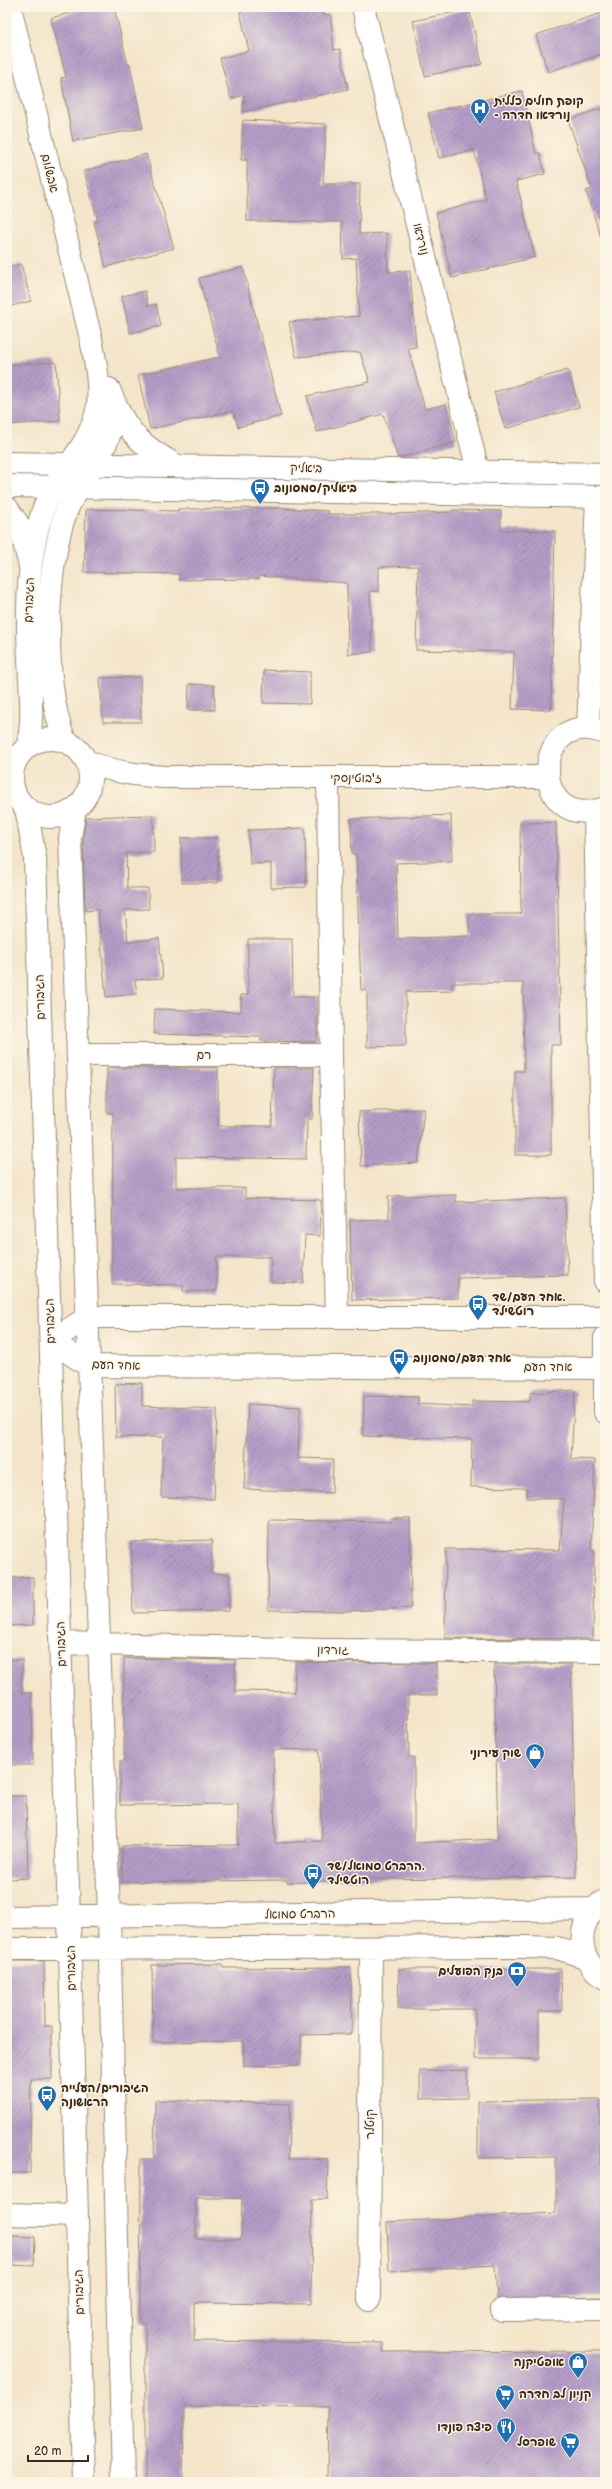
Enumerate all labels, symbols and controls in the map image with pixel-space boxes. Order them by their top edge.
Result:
place label: קופת חולים כללית - נורדאו חדרה [493,94,584,123]
hospital icon: קופת חולים כללית - נורדאו חדרה [469,97,491,125]
street label: אבשלום [37,152,62,195]
street label: נורדאו [409,222,432,257]
street label: ביאליק [290,461,322,476]
bus stop icon: ביאליק/סמסונוב [249,477,271,505]
place label: ביאליק/סמסונוב [273,481,357,496]
street label: הגיבורים [21,577,38,623]
street label: ז'בוטינסקי [330,771,382,786]
street label: הגיבורים [32,974,49,1020]
street label: רם [197,1048,211,1063]
place label: אחד העם/שד. רוטשילד [492,1290,566,1319]
bus stop icon: אחד העם/שד. רוטשילד [467,1293,489,1321]
street label: הגיבורים [42,1298,59,1344]
bus stop icon: אחד העם/סמסונוב [388,1347,410,1375]
place label: אחד העם/סמסונוב [412,1351,512,1366]
street label: אחד העם [91,1357,141,1374]
street label: אחד העם [524,1360,572,1375]
street label: הגיבורים [53,1621,70,1667]
street label: גורדון [317,1643,349,1658]
shop icon: שוק עירוני [524,1742,546,1770]
place label: שוק עירוני [470,1746,522,1761]
place label: הרברט סמואל/שד. רוטשילד [327,1859,425,1888]
bus stop icon: הרברט סמואל/שד. רוטשילד [302,1862,324,1890]
street label: הרברט סמואל [264,1906,336,1923]
street label: הגיבורים [64,1945,79,1991]
bank icon: בנק הפועלים [506,1960,528,1988]
place label: בנק הפועלים [438,1964,503,1979]
place label: הגיבורים/העלייה הראשונה [61,2081,149,2110]
bus stop icon: הגיבורים/העלייה הראשונה [36,2084,58,2112]
street label: קוטלר [363,2109,378,2139]
street label: הגיבורים [71,2269,88,2315]
shop icon: אופטיקנה [567,2351,589,2379]
place label: אופטיקנה [514,2355,564,2370]
supermarket icon: קניון לב חדרה [494,2383,516,2411]
place label: קניון לב חדרה [519,2387,591,2402]
restaurant icon: פיצה פונדו [495,2416,517,2444]
place label: פיצה פונדו [437,2420,492,2435]
supermarket icon: שופרסל [559,2431,581,2459]
place label: שופרסל [517,2435,557,2450]
scale bar [28,2437,88,2463]
text: 20 m [34,2444,61,2459]

